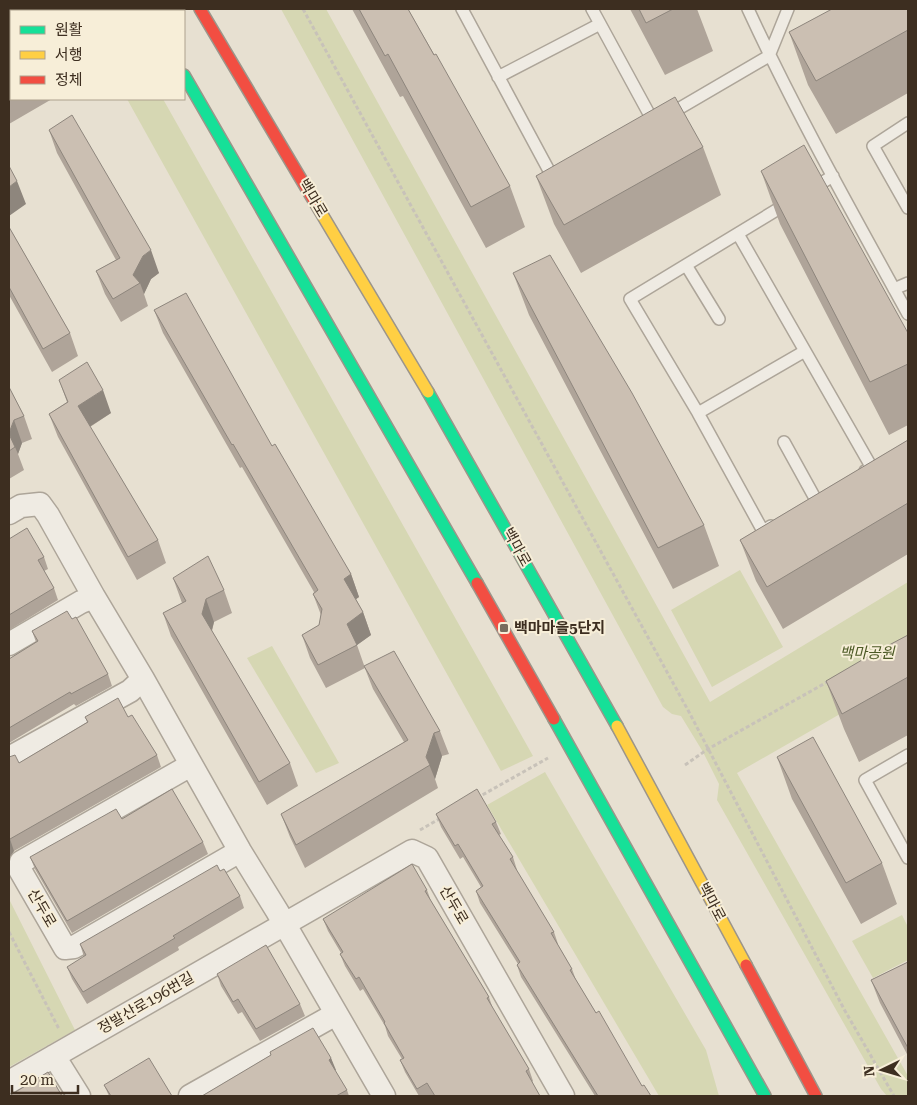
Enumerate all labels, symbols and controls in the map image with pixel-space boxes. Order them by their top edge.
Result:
legend [10,10,185,100]
text: 원활 [55,21,83,39]
text: 서행 [55,46,83,64]
text: 정체 [55,71,83,89]
street label: 백마로 [295,176,331,220]
street label: 백마로 [499,525,535,569]
place label: 백마마을5단지 [514,619,605,637]
marker: 백마마을5단지 [498,622,510,634]
park label: 백마공원 [839,644,896,662]
street label: 백마로 [694,879,730,925]
street label: 산두로 [436,883,472,927]
street label: 산두로 [24,886,60,930]
street label: 정발산로196번길 [95,968,197,1038]
north arrow [857,1045,907,1095]
scale bar [12,1062,79,1094]
text: N [861,1065,877,1077]
text: 20 m [20,1071,55,1089]

